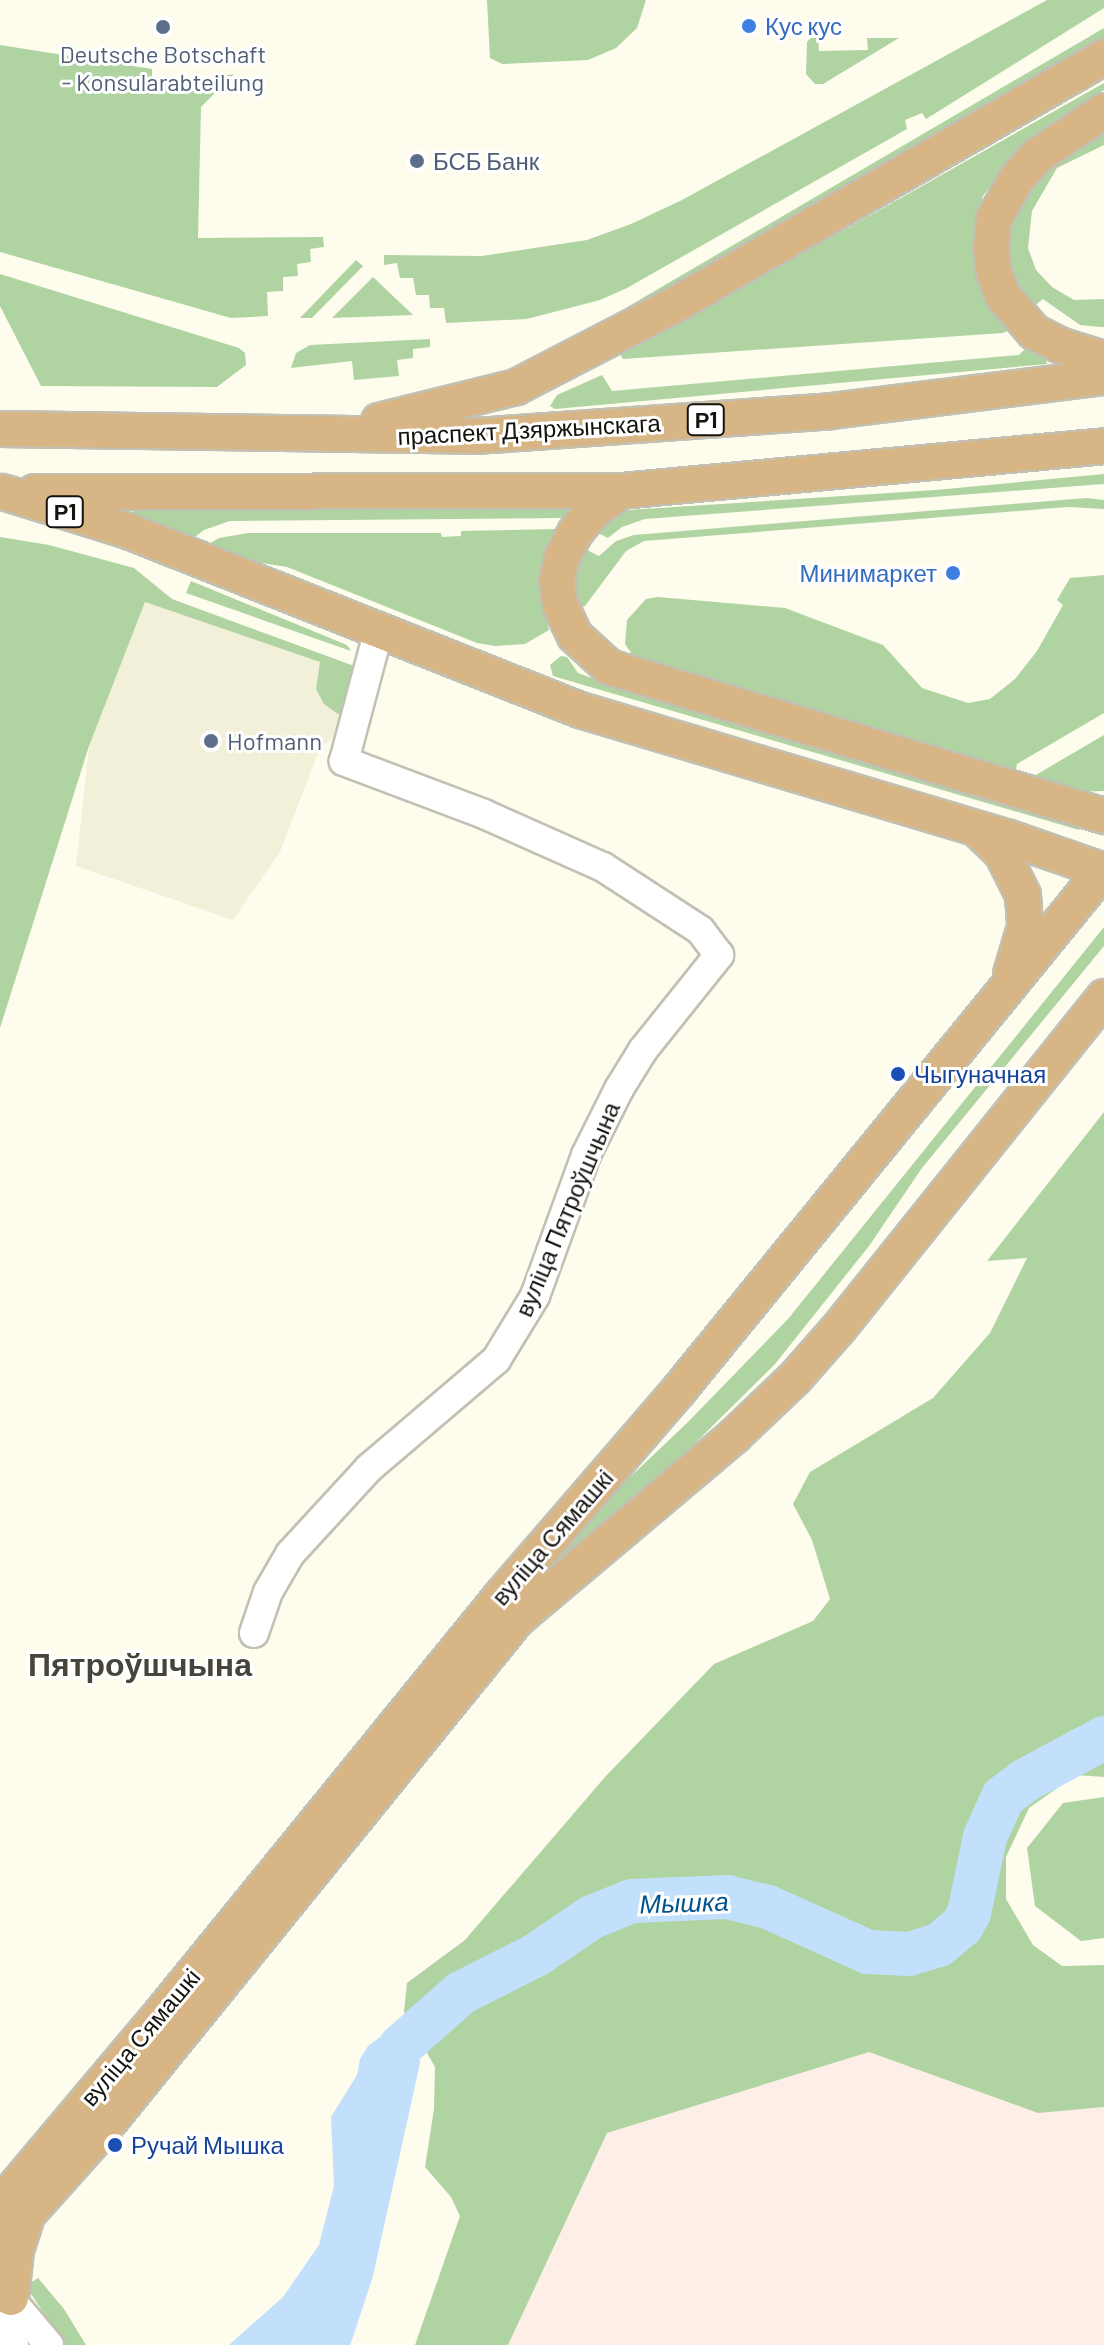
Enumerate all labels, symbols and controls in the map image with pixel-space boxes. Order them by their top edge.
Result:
place label: Кус кус [765,12,842,40]
marker: Кус кус [740,17,758,35]
marker: Deutsche Botschaft - Konsularabteilung [154,18,172,36]
place label: Deutsche Botschaft - Konsularabteilung [60,40,266,96]
place label: БСБ Банк [433,147,539,175]
marker: БСБ Банк [408,152,426,170]
road number: Р1 [686,402,726,438]
street label: праспект Дзяржынскага [397,408,661,450]
road number: Р1 [45,494,85,530]
place label: Минимаркет [799,559,937,587]
marker: Минимаркет [944,564,962,582]
place label: Hofmann [227,727,322,755]
marker: Hofmann [202,732,220,750]
place label: Чыгуначная [914,1060,1046,1088]
marker: Чыгуначная [889,1065,907,1083]
street label: вуліца Пятроўшчына [509,1097,625,1321]
street label: вуліца Сямашкі [485,1463,619,1611]
district label: Пятроўшчына [28,1644,252,1682]
water label: Мышка [639,1885,729,1919]
street label: вуліца Сямашкі [74,1963,206,2111]
place label: Ручай Мышка [131,2131,284,2159]
marker: Ручай Мышка [106,2136,124,2154]

